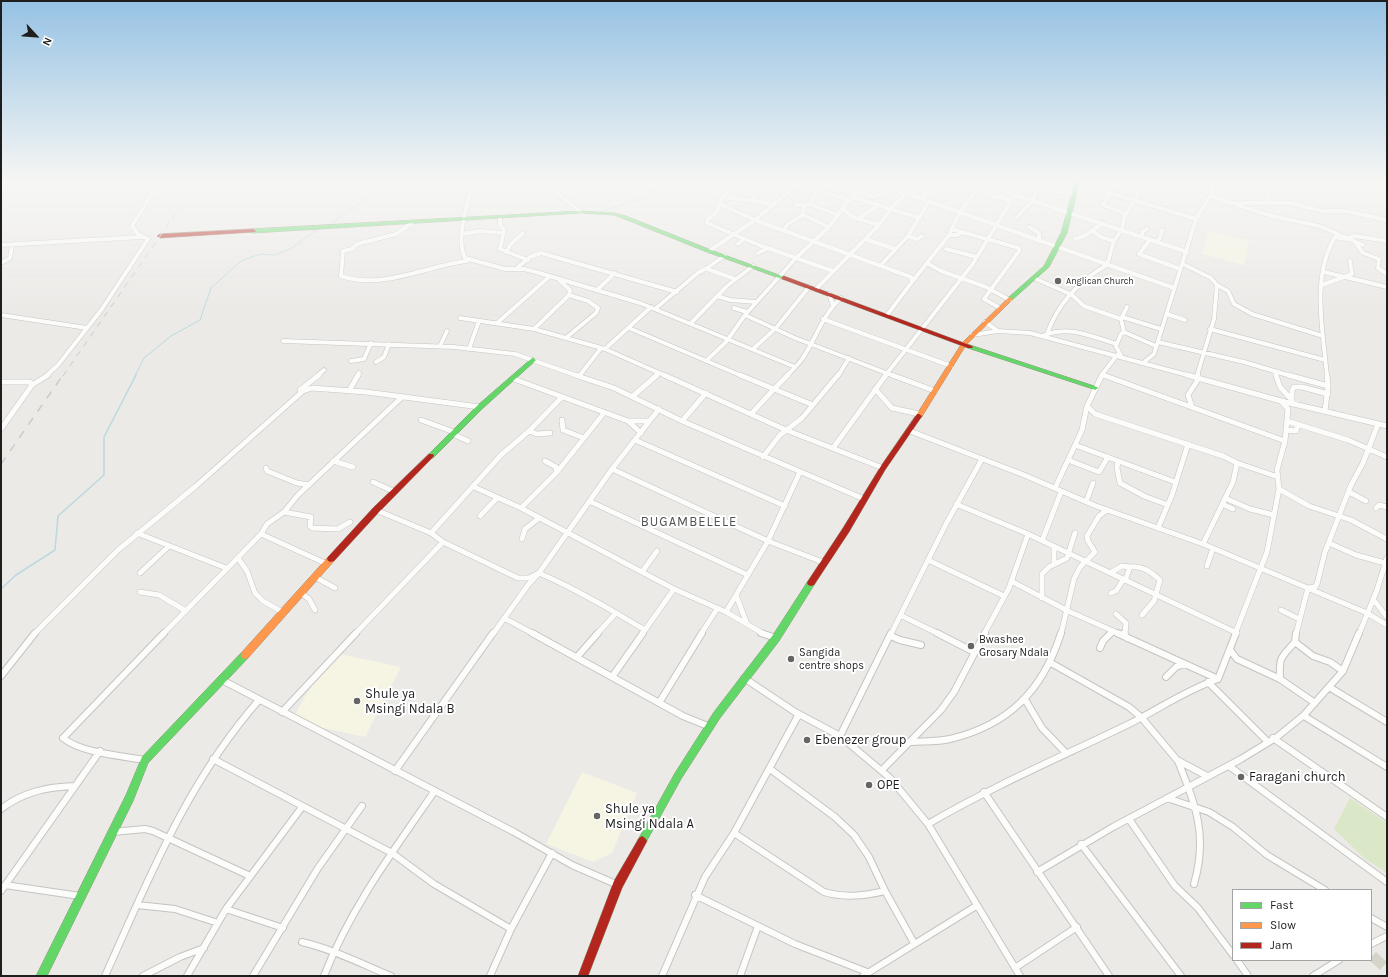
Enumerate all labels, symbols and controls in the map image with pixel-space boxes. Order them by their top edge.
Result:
north arrow [16,16,56,56]
text: N [40,35,55,48]
marker: Anglican Church [1053,276,1063,286]
place label: Anglican Church [1066,276,1134,286]
district label: BUGAMBELELE [641,514,737,530]
place label: Bwashee Grosary Ndala [979,633,1049,659]
marker: Bwashee Grosary Ndala [966,641,976,651]
place label: Sangida centre shops [799,646,864,672]
marker: Sangida centre shops [786,654,796,664]
place label: Shule ya Msingi Ndala B [365,686,455,717]
marker: Shule ya Msingi Ndala B [352,696,362,706]
place label: Ebenezer group [815,732,906,748]
marker: Ebenezer group [802,735,812,745]
place label: Faragani church [1249,769,1345,785]
marker: Faragani church [1236,772,1246,782]
place label: OPE [877,777,900,793]
marker: OPE [864,780,874,790]
place label: Shule ya Msingi Ndala A [605,801,694,832]
marker: Shule ya Msingi Ndala A [592,811,602,821]
legend [1232,889,1372,961]
text: Fast [1270,898,1293,912]
text: Slow [1270,918,1296,932]
text: Jam [1270,938,1293,952]

